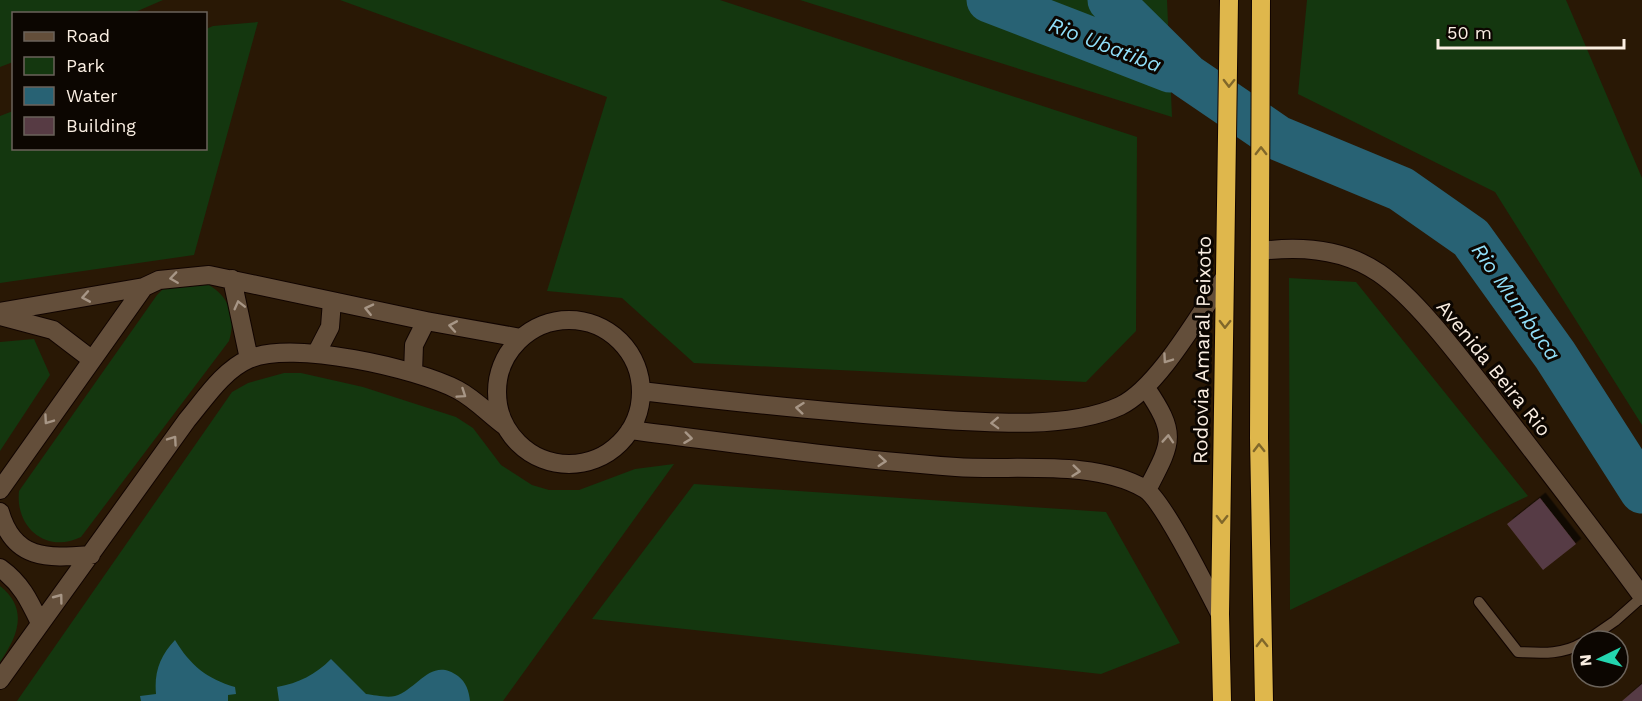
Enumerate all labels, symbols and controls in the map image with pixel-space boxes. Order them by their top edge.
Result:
legend [12,12,207,150]
water label: Rio Ubatiba [1045,12,1165,77]
scale bar [1438,12,1624,50]
text: 50 m [1447,22,1492,43]
text: Road [66,25,110,46]
text: Park [66,55,105,76]
one-way arrow [1222,79,1235,88]
text: Water [66,85,118,106]
text: Building [66,115,136,136]
one-way arrow [1255,146,1267,155]
street label: Rodovia Amaral Peixoto [1188,236,1216,464]
water label: Rio Mumbuca [1467,238,1566,365]
one-way arrow [169,271,178,283]
one-way arrow [82,290,92,303]
street label: Avenida Beira Rio [1432,295,1556,441]
one-way arrow [233,300,246,310]
one-way arrow [364,303,374,316]
one-way arrow [1219,319,1231,328]
one-way arrow [448,320,458,333]
one-way arrow [1163,352,1174,363]
one-way arrow [456,387,467,398]
one-way arrow [796,402,805,415]
one-way arrow [45,413,56,424]
one-way arrow [990,416,999,429]
one-way arrow [683,431,692,443]
one-way arrow [1161,434,1174,443]
one-way arrow [165,435,176,446]
one-way arrow [1253,443,1266,452]
one-way arrow [877,454,886,467]
one-way arrow [1072,465,1081,477]
one-way arrow [1216,514,1228,523]
one-way arrow [51,594,62,605]
north arrow [1570,629,1630,689]
one-way arrow [1256,638,1268,647]
text: N [1576,654,1596,667]

